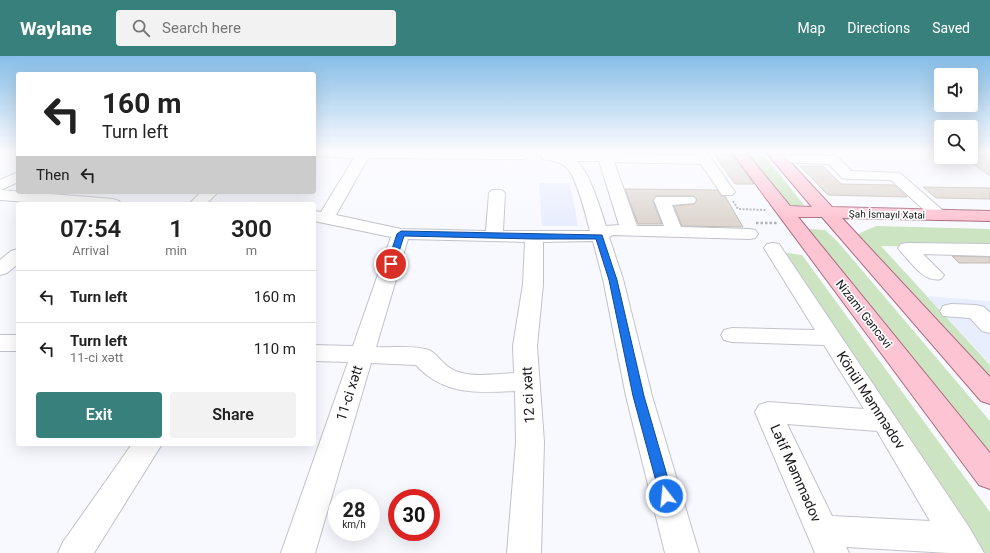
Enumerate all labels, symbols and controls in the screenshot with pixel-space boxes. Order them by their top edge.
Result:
search box [116,10,396,46]
text: Waylane [20,17,92,40]
icon: search [130,17,152,39]
text: Search here [162,19,241,37]
text: Map [798,20,825,36]
text: Directions [847,20,910,36]
text: Saved [932,20,970,36]
map controls [934,68,978,164]
button: sound [934,68,978,112]
text: 160 m [102,87,181,120]
icon: left [36,88,88,140]
button: search [934,120,978,164]
text: Turn left [102,121,168,142]
icon: left [77,164,99,186]
text: Then [36,166,69,184]
street label: Şah İsmayıl Xətai [849,207,925,221]
text: 07:54 [60,215,121,243]
text: 1 [169,215,183,243]
text: 300 [231,215,272,243]
text: Arrival [72,243,109,258]
text: min [165,243,187,258]
text: m [246,243,257,258]
pin [374,247,408,281]
icon: arrive [380,253,402,275]
street label: Nizami Gəncəvi [833,277,895,351]
icon: left [36,286,58,308]
text: Turn left [70,288,127,306]
text: 160 m [254,288,296,306]
text: Turn left [70,332,127,350]
icon: left [36,338,58,360]
text: 110 m [254,340,296,358]
street label: Könül Məmmədov [834,348,909,452]
text: 11-ci xətt [70,350,123,365]
street label: 11-ci xətt [333,363,366,423]
street label: 12 ci xətt [519,366,537,424]
button: Exit [36,392,162,438]
button: Share [170,392,296,438]
street label: Lətif Məmmədov [767,422,825,525]
position arrow [645,475,687,517]
speed limit sign: 30 [388,489,440,541]
text: 28 [343,498,365,522]
text: km/h [342,519,366,530]

